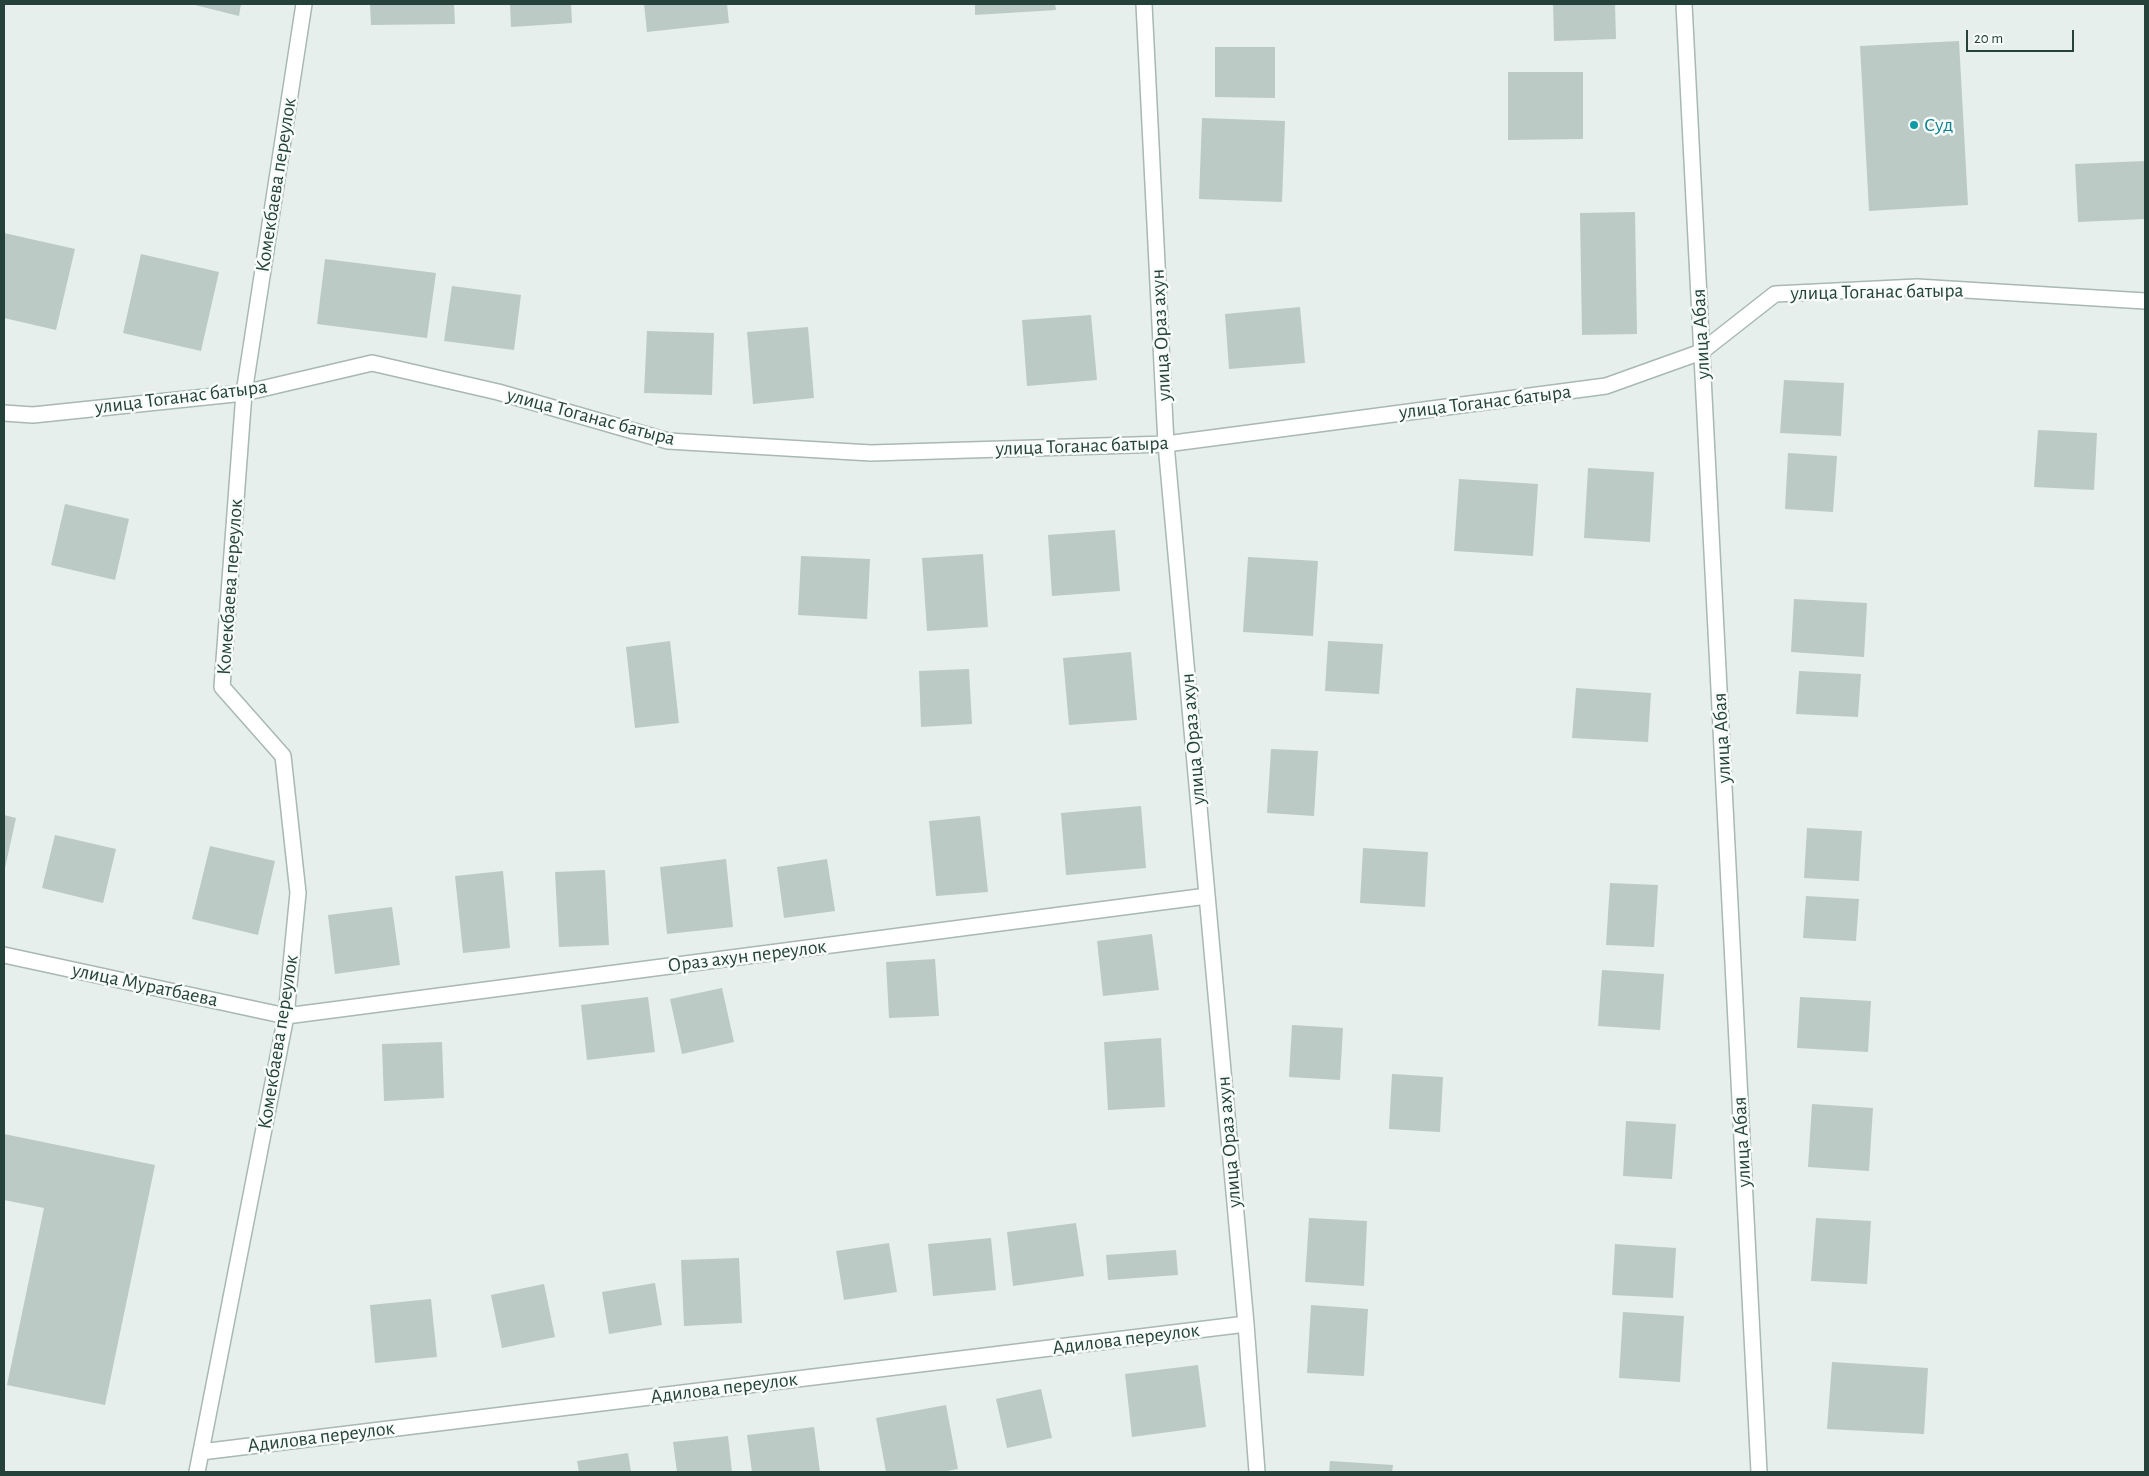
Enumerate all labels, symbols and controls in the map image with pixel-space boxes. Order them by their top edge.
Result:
scale bar [1969,20,2076,52]
text: 20 m [1974,31,2003,46]
street label: Комекбаева переулок [250,96,302,274]
place label: Суд [1924,113,1953,137]
marker: Суд [1908,119,1920,131]
street label: улица Ораз ахун [1146,268,1176,402]
street label: улица Тоганас батыра [1790,278,1964,306]
street label: улица Абая [1687,288,1715,380]
street label: улица Тоганас батыра [94,375,268,419]
street label: улица Тоганас батыра [1398,380,1572,424]
street label: улица Тоганас батыра [504,383,678,451]
street label: улица Тоганас батыра [995,431,1169,461]
street label: Комекбаева переулок [212,498,248,676]
street label: улица Ораз ахун [1175,672,1211,806]
street label: улица Абая [1708,692,1736,784]
street label: Ораз ахун переулок [666,934,828,978]
street label: Комекбаева переулок [252,953,304,1131]
street label: улица Муратбаева [70,958,220,1012]
street label: улица Ораз ахун [1211,1075,1247,1209]
street label: улица Абая [1728,1096,1756,1188]
street label: Адилова переулок [1051,1318,1201,1360]
street label: Адилова переулок [649,1367,799,1409]
street label: Адилова переулок [246,1416,396,1458]

